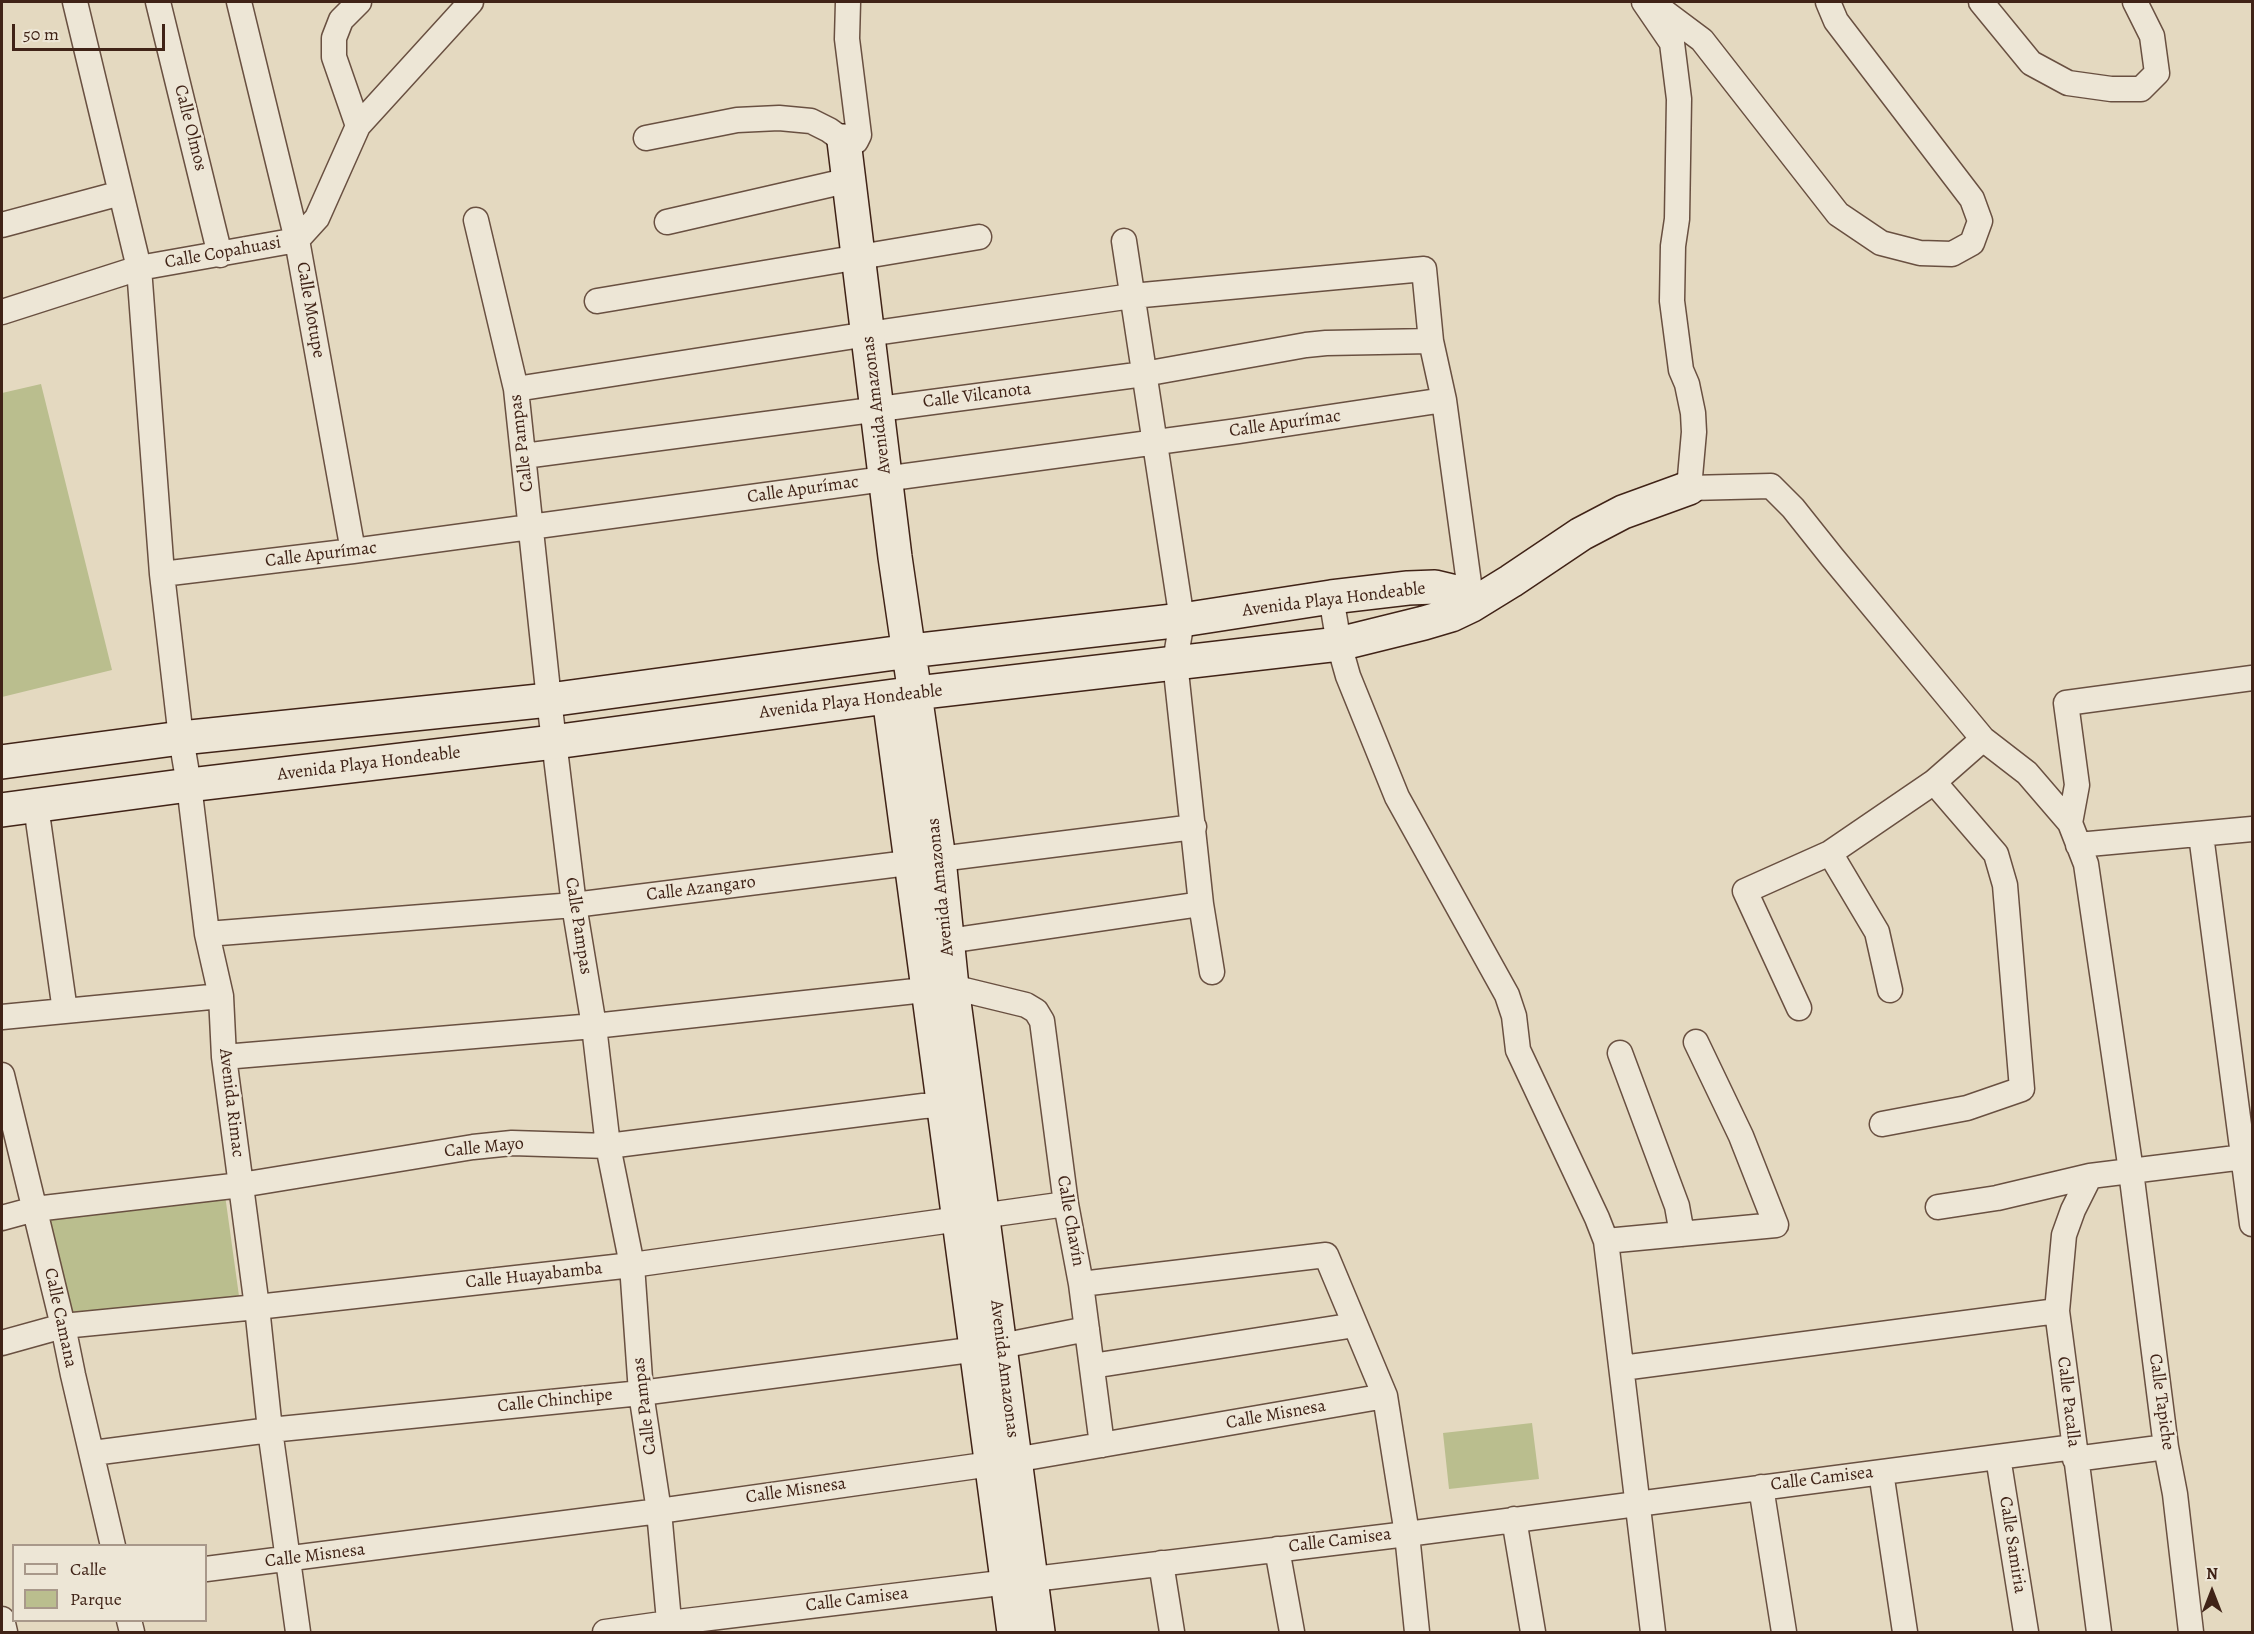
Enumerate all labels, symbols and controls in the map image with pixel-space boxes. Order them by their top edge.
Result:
scale bar [15,12,168,50]
text: 50 m [23,22,59,46]
street label: Calle Olmos [169,83,211,173]
street label: Calle Copahuasi [163,232,283,274]
street label: Calle Motupe [291,260,329,360]
street label: Avenida Amazonas [858,335,896,475]
street label: Calle Vilcanota [922,379,1032,413]
street label: Calle Pampas [505,393,539,493]
street label: Calle Apurímac [1228,405,1342,443]
street label: Calle Apurímac [746,471,860,509]
street label: Calle Apurímac [264,537,378,573]
street label: Avenida Playa Hondeable [1241,578,1427,622]
street label: Avenida Playa Hondeable [758,680,944,724]
street label: Avenida Playa Hondeable [276,742,462,786]
street label: Avenida Amazonas [923,817,959,957]
street label: Calle Azangaro [645,872,757,906]
street label: Calle Pampas [560,876,596,976]
street label: Avenida Rimac [214,1047,248,1159]
street label: Calle Mayo [443,1133,525,1163]
street label: Calle Chavín [1051,1174,1089,1268]
street label: Calle Huayabamba [464,1258,604,1294]
street label: Calle Camana [39,1266,81,1370]
street label: Avenida Amazonas [985,1299,1023,1439]
street label: Calle Tapiche [2144,1352,2178,1452]
street label: Calle Pampas [628,1356,662,1456]
street label: Calle Pacalla [2052,1356,2084,1448]
street label: Calle Chinchipe [496,1384,614,1418]
street label: Calle Misnesa [1224,1396,1328,1434]
street label: Calle Camisea [1769,1462,1875,1496]
street label: Calle Misnesa [744,1473,848,1509]
street label: Calle Samiria [1994,1495,2030,1595]
street label: Calle Camisea [1287,1524,1393,1558]
street label: Calle Misnesa [264,1539,366,1573]
legend [12,1544,207,1622]
text: Calle [70,1557,107,1581]
north arrow [2182,1562,2242,1622]
text: N [2206,1563,2218,1585]
street label: Calle Camisea [804,1583,910,1617]
text: Parque [70,1587,122,1611]

